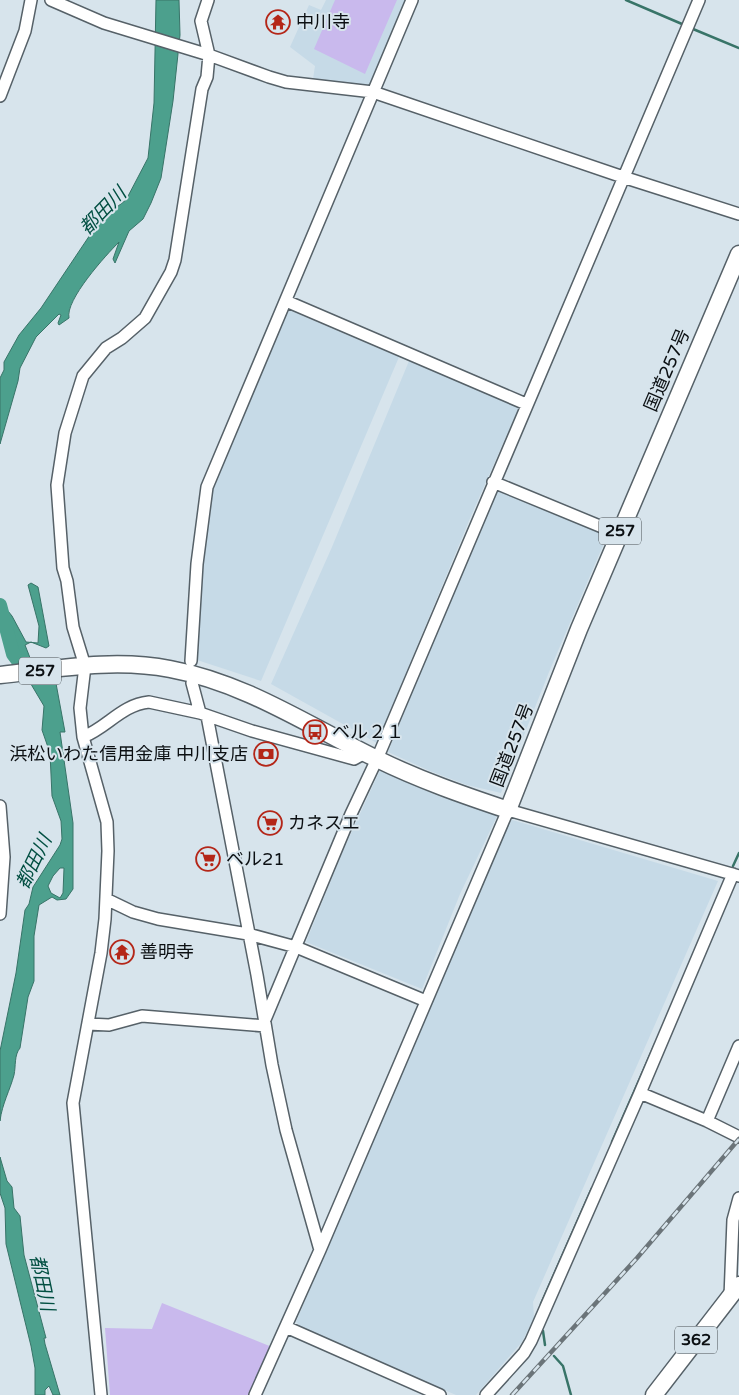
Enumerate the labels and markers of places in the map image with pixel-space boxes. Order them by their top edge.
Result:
temple icon: 中川寺 [265,9,291,35]
place label: 中川寺 [296,11,350,33]
bus stop icon: ベル２１ [302,719,328,745]
place label: ベル２１ [332,721,404,743]
bank icon: 浜松いわた信用金庫 中川支店 [253,741,279,767]
place label: 浜松いわた信用金庫 中川支店 [9,743,248,765]
supermarket icon: カネスエ [257,810,283,836]
place label: カネスエ [288,812,360,834]
supermarket icon: ベル21 [195,846,221,872]
place label: ベル21 [226,848,285,870]
temple icon: 善明寺 [109,939,135,965]
place label: 善明寺 [140,941,194,963]

